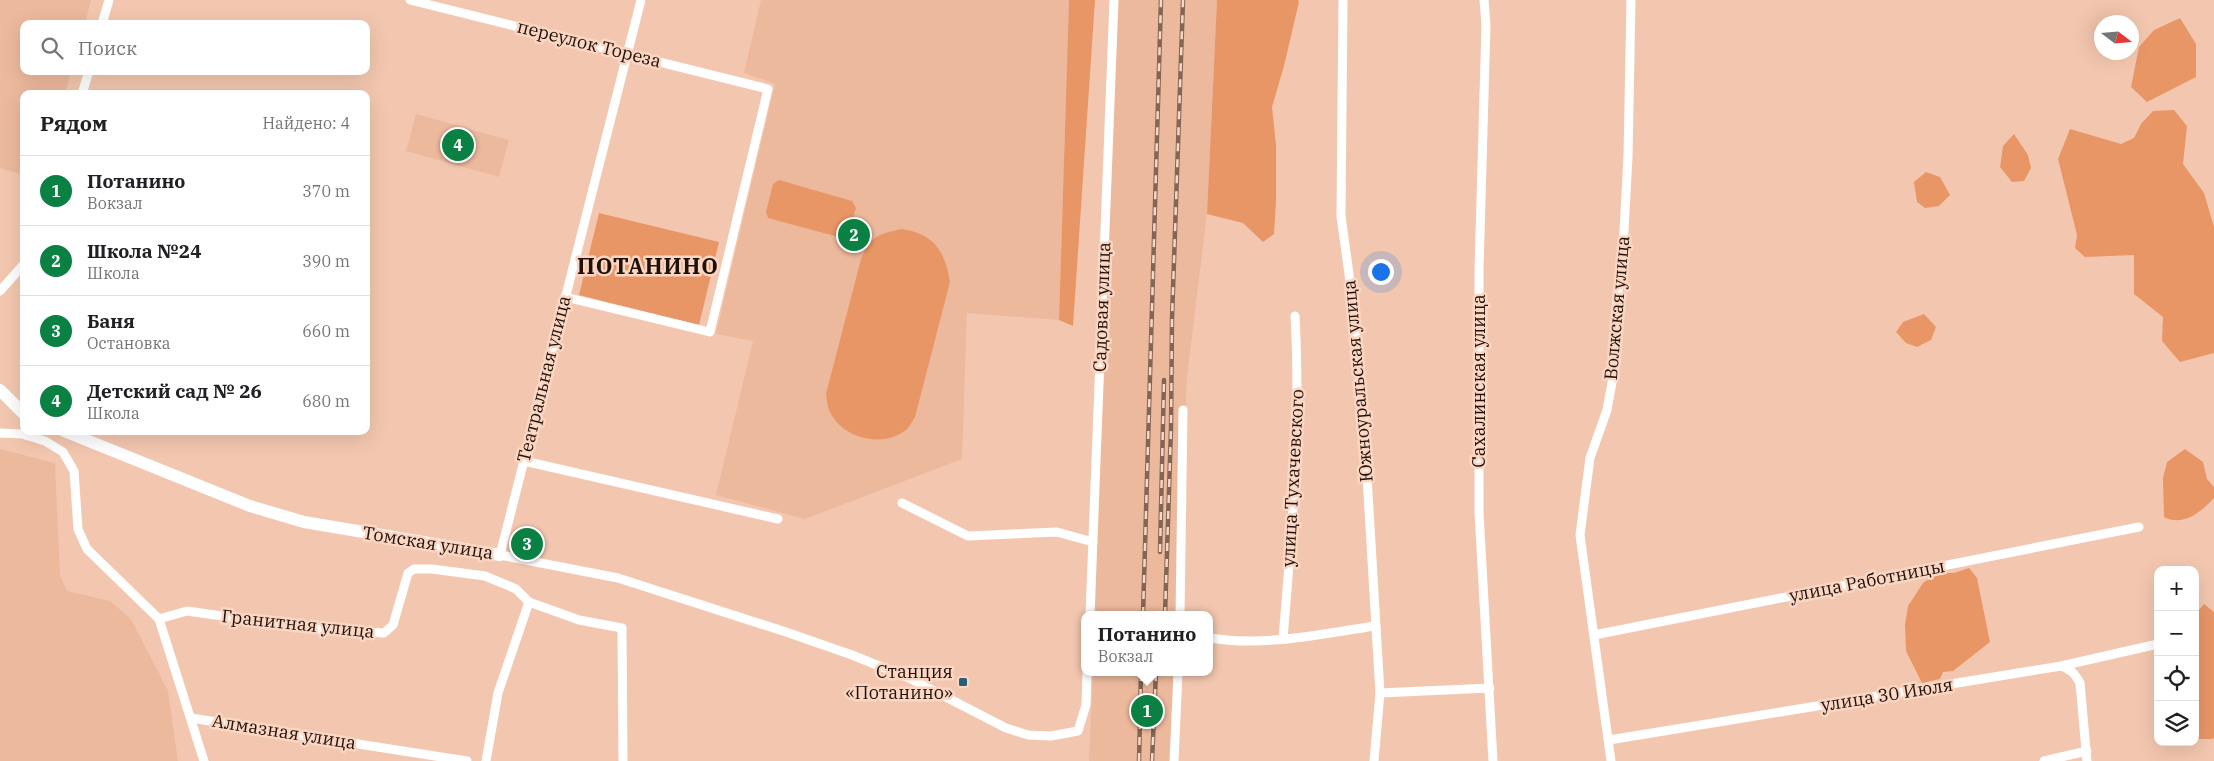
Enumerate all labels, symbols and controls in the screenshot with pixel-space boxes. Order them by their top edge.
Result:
street label: переулок Тореза [515,14,664,73]
north arrow [2094,15,2139,60]
search box [20,20,370,75]
icon: search [38,34,66,62]
text: Поиск [78,36,137,60]
text: Рядом [40,109,108,137]
text: Найдено: 4 [262,113,350,133]
pin: 4 [442,126,474,164]
text: Потанино [87,169,185,193]
text: 1 [51,181,61,201]
text: 370 m [302,181,350,201]
text: Вокзал [87,193,143,213]
pin: 2 [838,216,870,254]
street label: Волжская улица [1599,235,1634,381]
text: Школа №24 [87,239,202,263]
street label: Садовая улица [1088,241,1115,372]
text: 2 [51,251,61,271]
text: 390 m [302,251,350,271]
district label: ПОТАНИНО [577,251,719,280]
your location [1368,259,1394,285]
text: Школа [87,263,140,283]
street label: Южноуральская улица [1337,279,1378,483]
street label: Театральная улица [512,293,575,465]
street label: Сахалинская улица [1467,294,1490,468]
text: Баня [87,309,135,333]
text: 3 [51,321,61,341]
text: 660 m [302,321,350,341]
text: Остановка [87,333,170,353]
text: Детский сад № 26 [87,379,262,403]
street label: улица Тухачевского [1276,388,1309,567]
text: 4 [51,391,61,411]
text: 680 m [302,391,350,411]
text: Школа [87,403,140,423]
street label: Томская улица [361,521,495,564]
pin: 3 [511,525,543,563]
street label: улица Работницы [1787,554,1947,607]
map controls [2154,566,2199,746]
button: + [2154,566,2199,611]
street label: Гранитная улица [220,604,376,643]
popup [1081,611,1213,676]
button: − [2154,611,2199,656]
text: Потанино [1098,622,1196,646]
text: Вокзал [1098,646,1153,666]
button: locate [2154,656,2199,701]
place label: Станция «Потанино» [845,660,953,704]
street label: улица 30 Июля [1819,673,1955,716]
marker: Станция «Потанино» [957,676,969,688]
pin: 1 [1131,692,1163,730]
button: layers [2154,701,2199,746]
street label: Алмазная улица [210,709,358,754]

